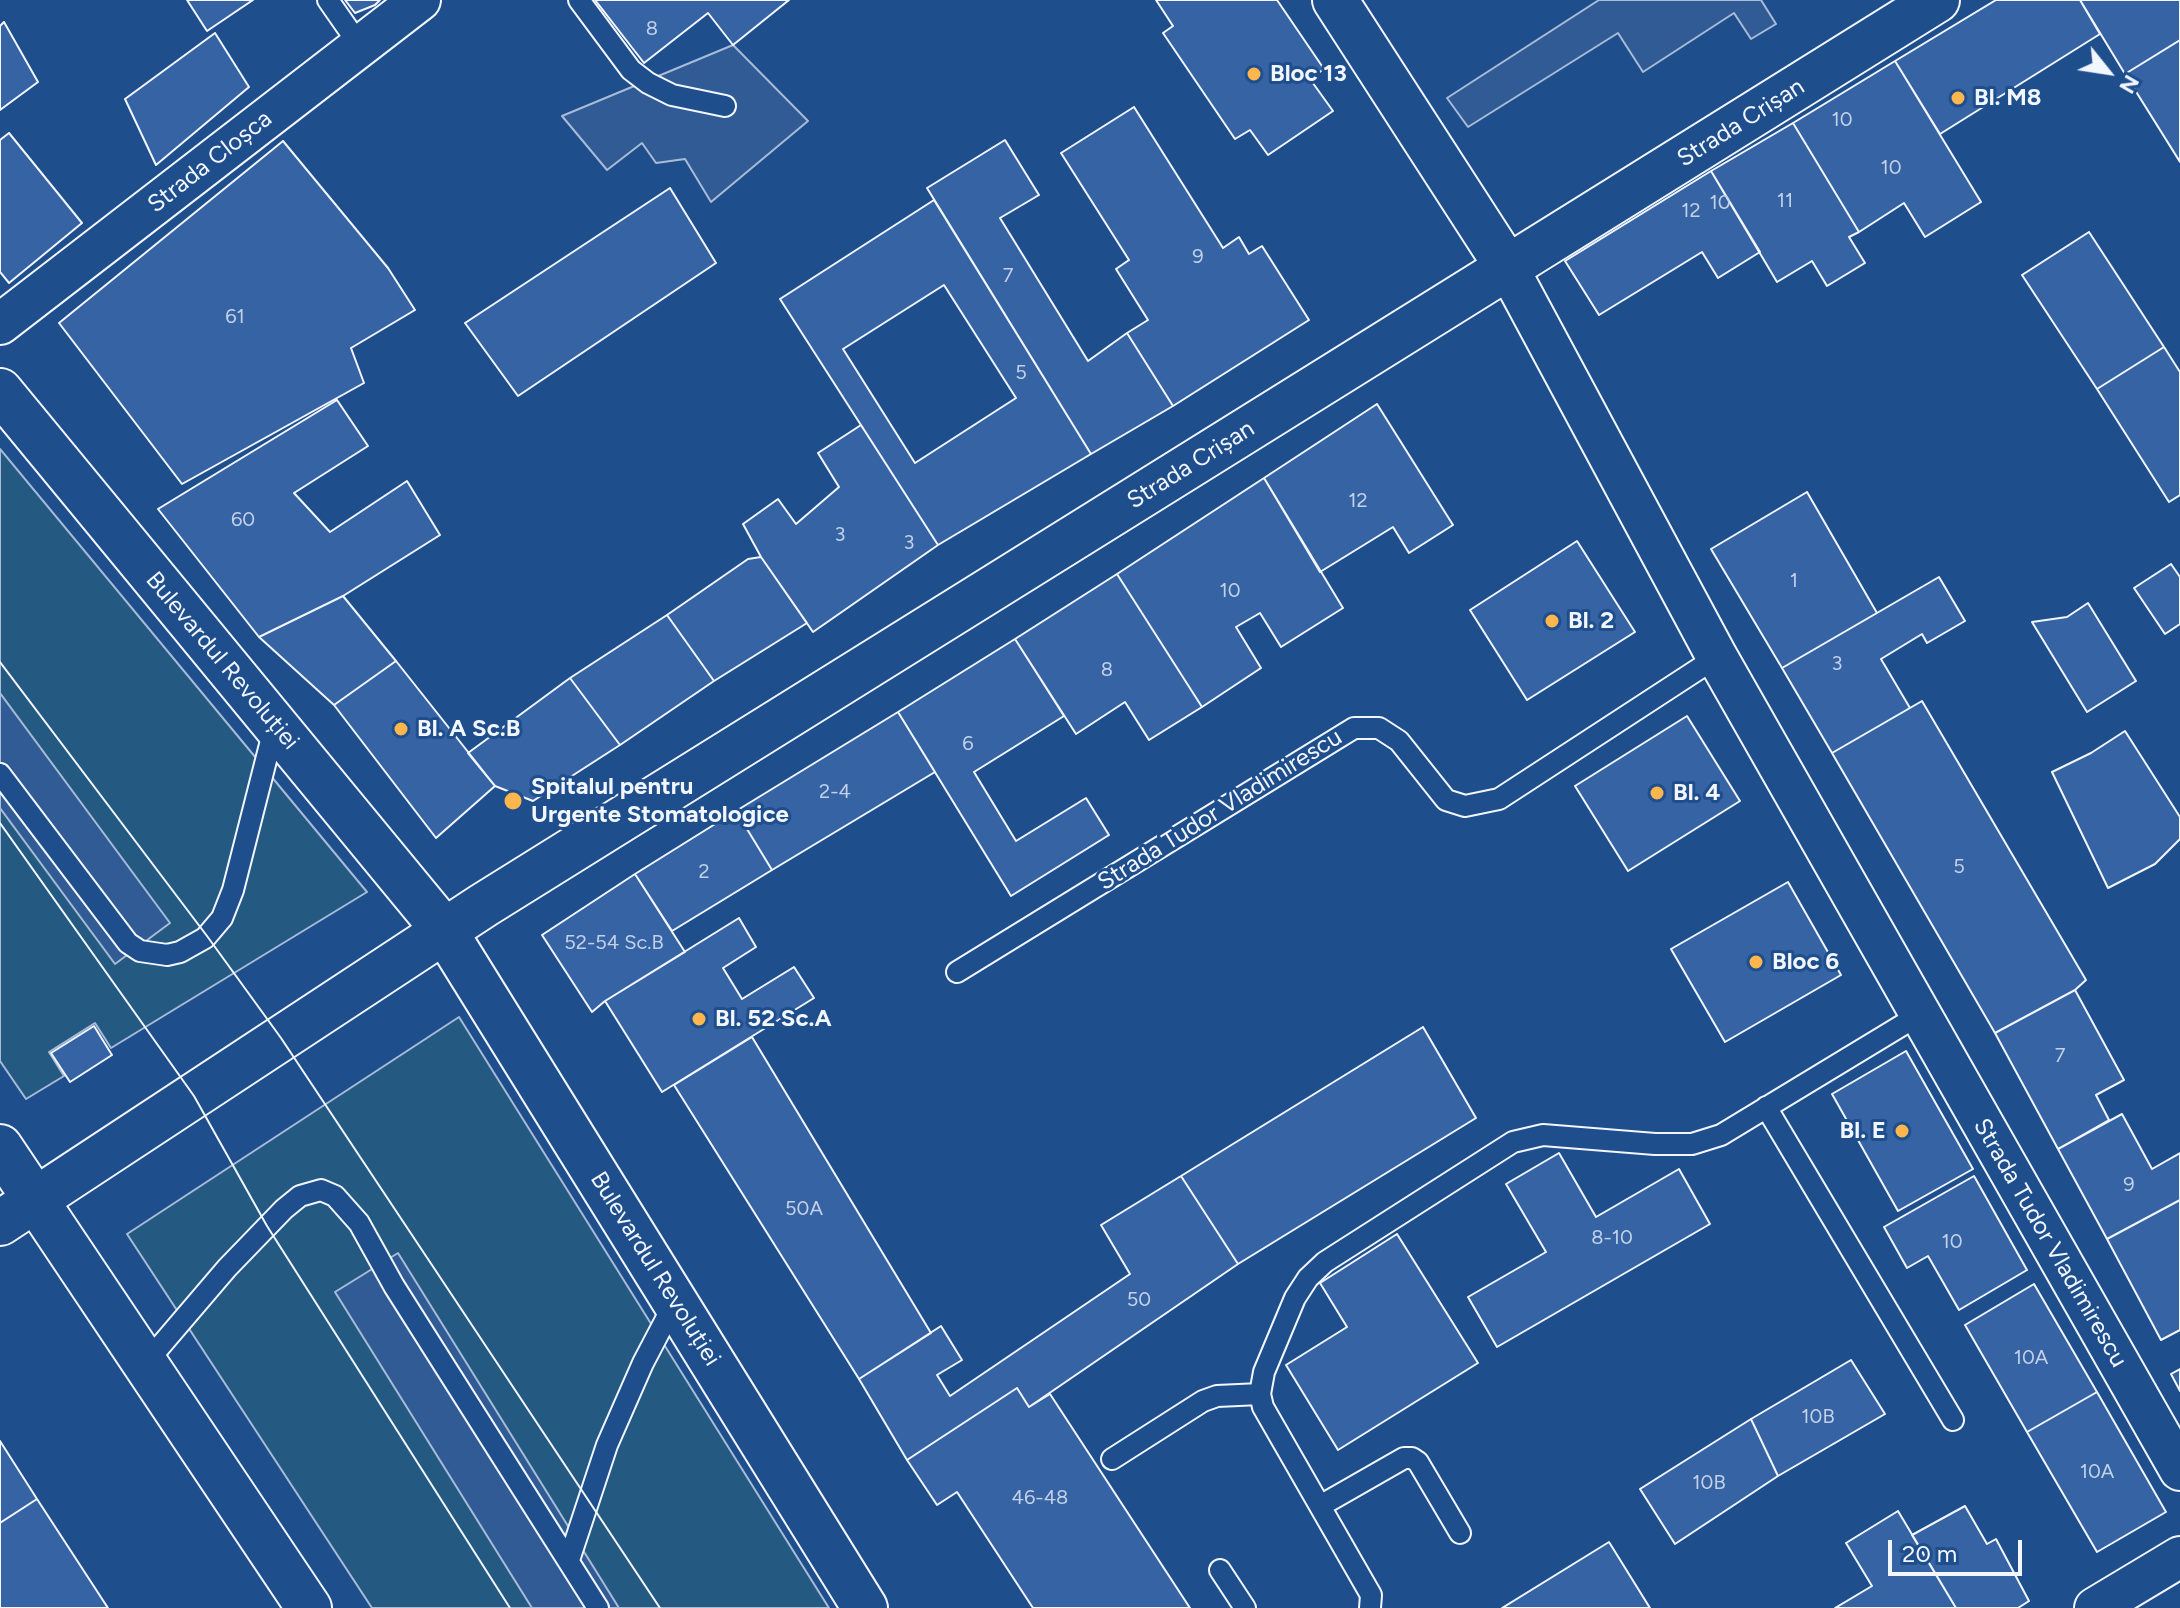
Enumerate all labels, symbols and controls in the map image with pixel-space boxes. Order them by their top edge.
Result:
house number: 8 [646,17,658,41]
north arrow [2068,32,2148,112]
place label: Bloc 13 [1270,60,1347,88]
marker: Bloc 13 [1245,65,1263,83]
text: N [2113,70,2145,98]
street label: Strada Crișan [1672,73,1810,173]
place label: Bl. M8 [1974,84,2042,112]
marker: Bl. M8 [1949,89,1967,107]
street label: Strada Cloșca [142,105,278,219]
house number: 10 [1831,108,1853,132]
house number: 10 [1880,156,1902,180]
house number: 11 [1777,189,1793,213]
house number: 10 [1709,191,1731,215]
house number: 12 [1681,199,1701,223]
house number: 9 [1192,245,1204,269]
house number: 7 [1003,264,1013,288]
house number: 61 [225,305,245,329]
house number: 5 [1015,361,1027,385]
street label: Strada Crișan [1122,415,1260,515]
house number: 12 [1348,489,1368,513]
house number: 60 [231,508,255,532]
house number: 3 [835,523,845,547]
house number: 3 [904,531,914,555]
street label: Bulevardul Revoluției [139,566,305,756]
house number: 1 [1790,569,1798,593]
house number: 10 [1219,579,1241,603]
place label: Bl. 2 [1568,607,1614,635]
marker: Bl. 2 [1543,612,1561,630]
house number: 3 [1832,652,1842,676]
house number: 8 [1101,658,1113,682]
place label: Bl. A Sc.B [417,715,520,743]
marker: Bl. A Sc.B [392,720,410,738]
street label: Strada Tudor Vladimirescu [1093,723,1347,897]
house number: 6 [962,732,974,756]
place label: Spitalul pentru Urgente Stomatologice [531,773,789,829]
place label: Bl. 4 [1673,779,1720,807]
house number: 2-4 [819,780,851,804]
marker: Bl. 4 [1648,784,1666,802]
marker: Spitalul pentru Urgente Stomatologice [502,790,524,812]
house number: 5 [1953,855,1965,879]
house number: 2 [698,860,710,884]
house number: 52-54 Sc.B [564,931,664,955]
place label: Bloc 6 [1772,948,1839,976]
marker: Bloc 6 [1747,953,1765,971]
place label: Bl. 52 Sc.A [715,1005,832,1033]
marker: Bl. 52 Sc.A [690,1010,708,1028]
house number: 7 [2055,1044,2065,1068]
street label: Strada Tudor Vladimirescu [1967,1113,2133,1373]
place label: Bl. E [1840,1117,1886,1145]
marker: Bl. E [1893,1122,1911,1140]
street label: Bulevardul Revoluției [584,1167,726,1371]
house number: 9 [2123,1173,2135,1197]
house number: 50A [785,1197,823,1221]
house number: 8-10 [1591,1226,1633,1250]
house number: 10 [1941,1230,1963,1254]
house number: 50 [1127,1288,1151,1312]
house number: 10A [2014,1346,2048,1370]
house number: 10B [1801,1405,1835,1429]
house number: 10A [2080,1460,2114,1484]
house number: 10B [1692,1471,1726,1495]
house number: 46-48 [1012,1486,1068,1510]
scale bar [1892,1524,2026,1574]
text: 20 m [1902,1539,1957,1568]

